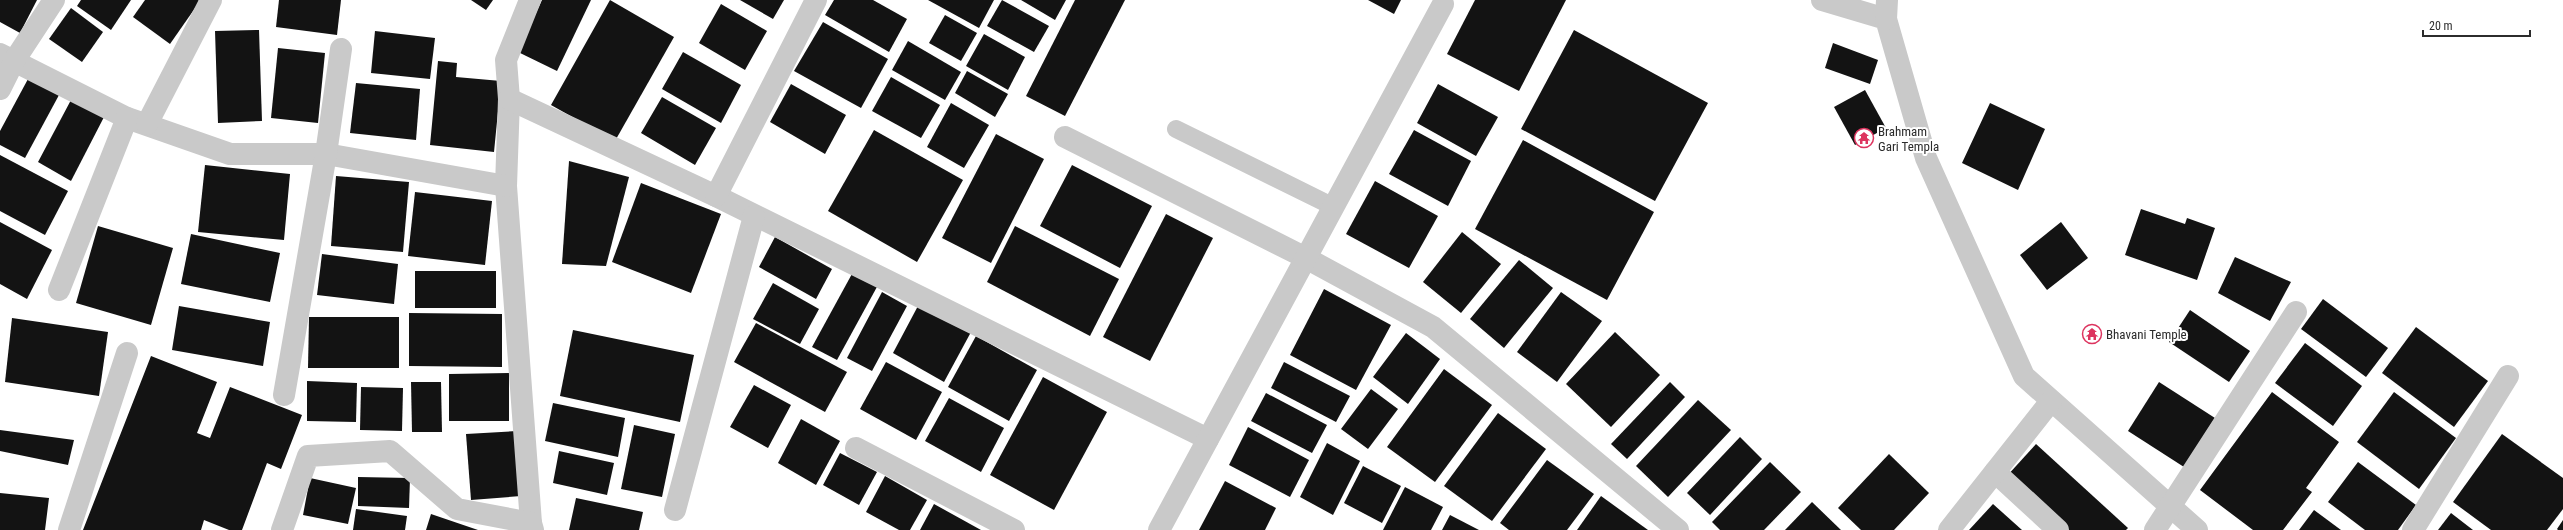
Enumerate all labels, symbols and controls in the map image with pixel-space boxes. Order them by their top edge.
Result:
scale bar [2423,12,2530,38]
text: 20 m [2429,19,2453,33]
place label: Brahmam Gari Templa [1878,124,1939,154]
temple icon: Brahmam Gari Templa [1853,127,1875,149]
temple icon: Bhavani Temple [2081,323,2103,345]
place label: Bhavani Temple [2106,327,2187,342]

